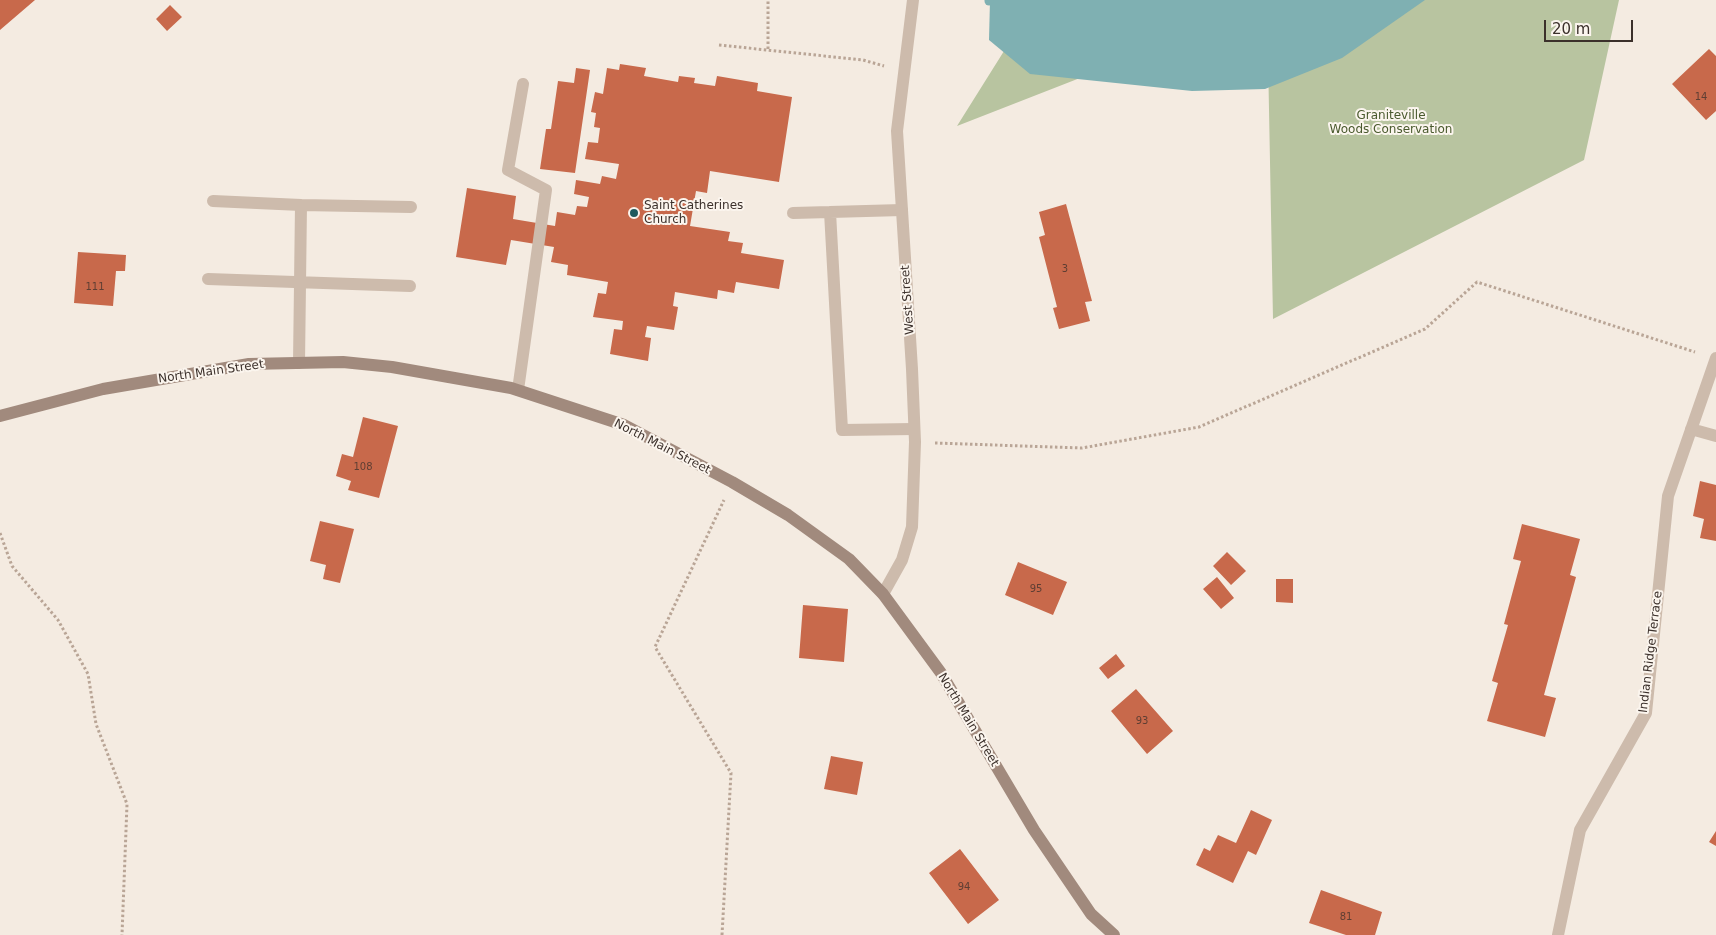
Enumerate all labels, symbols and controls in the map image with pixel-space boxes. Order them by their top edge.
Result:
scale bar [1546,10,1635,42]
text: 20 m [1552,20,1590,38]
house number: 14 [1695,91,1707,103]
park label: Graniteville Woods Conservation [1330,109,1452,137]
place label: Saint Catherines Church [644,199,743,227]
marker: Saint Catherines Church [628,207,640,219]
house number: 3 [1062,263,1068,275]
street label: West Street [898,265,918,335]
house number: 111 [85,281,105,293]
street label: North Main Street [157,357,265,387]
street label: North Main Street [611,416,713,478]
house number: 108 [353,461,373,473]
house number: 95 [1030,583,1042,595]
street label: Indian Ridge Terrace [1636,590,1666,714]
street label: North Main Street [934,671,1002,769]
house number: 93 [1136,715,1148,727]
house number: 94 [958,881,970,893]
house number: 81 [1340,911,1352,923]

